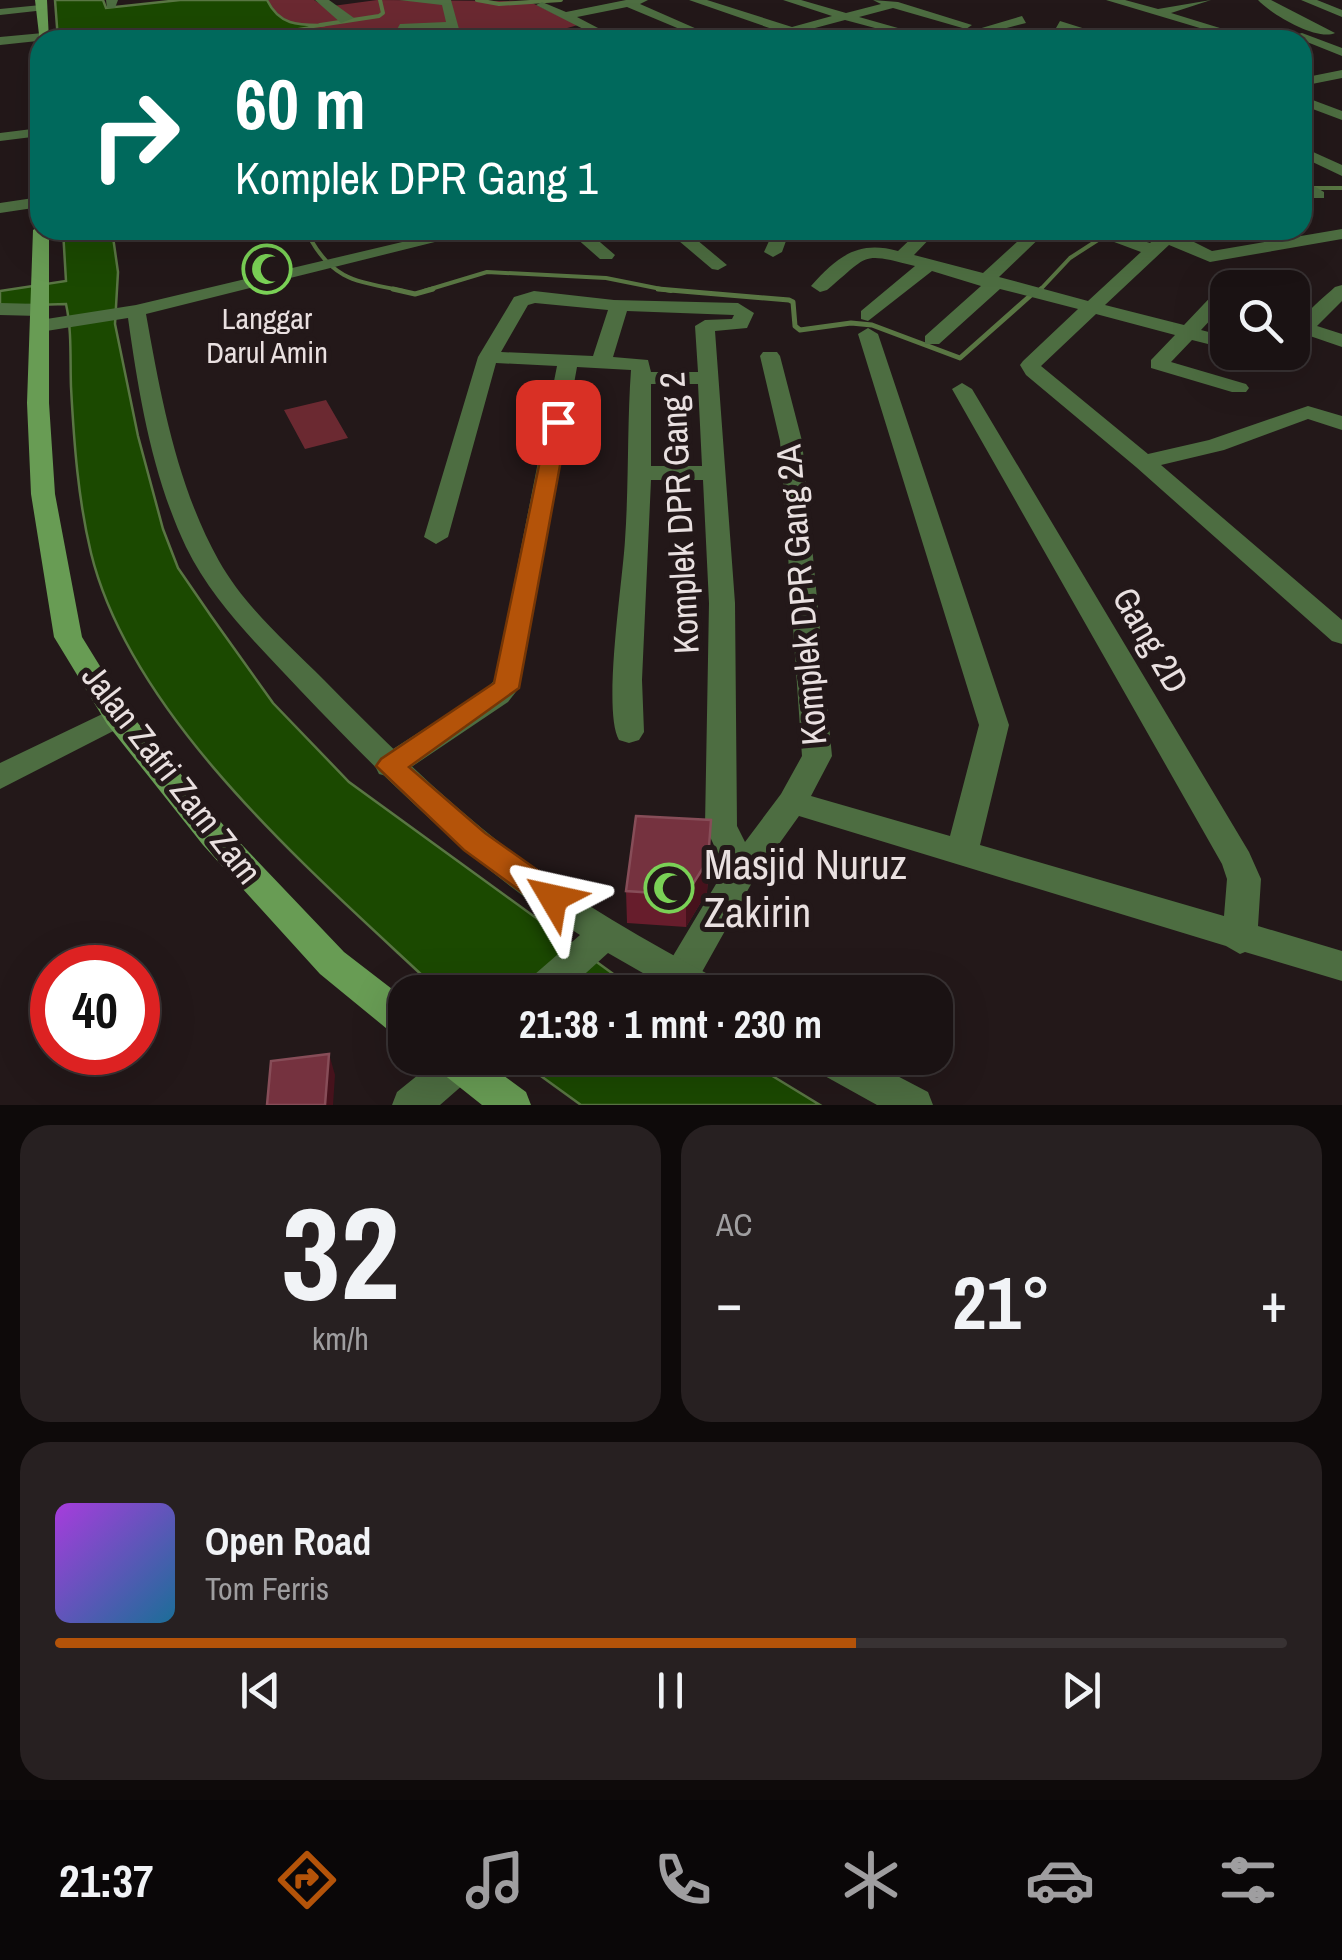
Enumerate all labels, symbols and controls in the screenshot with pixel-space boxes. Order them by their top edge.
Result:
text: 60 m [235,57,366,151]
icon: right [70,70,200,200]
text: Komplek DPR Gang 1 [235,147,598,208]
mosque icon: Langgar Darul Amin [241,243,293,295]
map controls [1210,270,1310,370]
button: search [1210,270,1310,370]
place label: Langgar Darul Amin [206,298,328,372]
street label: Komplek DPR Gang 2 [648,371,710,655]
pin [516,380,601,465]
icon: arrive [531,395,586,450]
street label: Komplek DPR Gang 2A [764,442,838,747]
street label: Gang 2D [1102,579,1200,701]
street label: Jalan Zafri Zam Zam [71,655,273,893]
place label: Masjid Nuruz Zakirin [704,836,907,940]
position arrow [501,846,605,950]
mosque icon: Masjid Nuruz Zakirin [643,862,695,914]
speed limit sign: 40 [30,945,160,1075]
text: 21:38 · 1 mnt · 230 m [519,999,822,1050]
text: 32 [281,1164,400,1340]
text: AC [716,1203,752,1246]
text: 21° [952,1251,1051,1352]
text: − [716,1265,742,1339]
text: + [1261,1265,1287,1339]
text: km/h [312,1317,369,1360]
text: Open Road [205,1516,371,1567]
text: Tom Ferris [205,1567,329,1610]
icon: previous [233,1663,288,1718]
icon: pause [643,1663,698,1718]
icon: next [1054,1663,1109,1718]
icon: directions [272,1845,342,1915]
icon: music [460,1845,530,1915]
icon: phone [648,1845,718,1915]
icon: climate [836,1845,906,1915]
icon: car [1025,1845,1095,1915]
icon: filters [1213,1845,1283,1915]
text: 21:37 [59,1850,153,1911]

